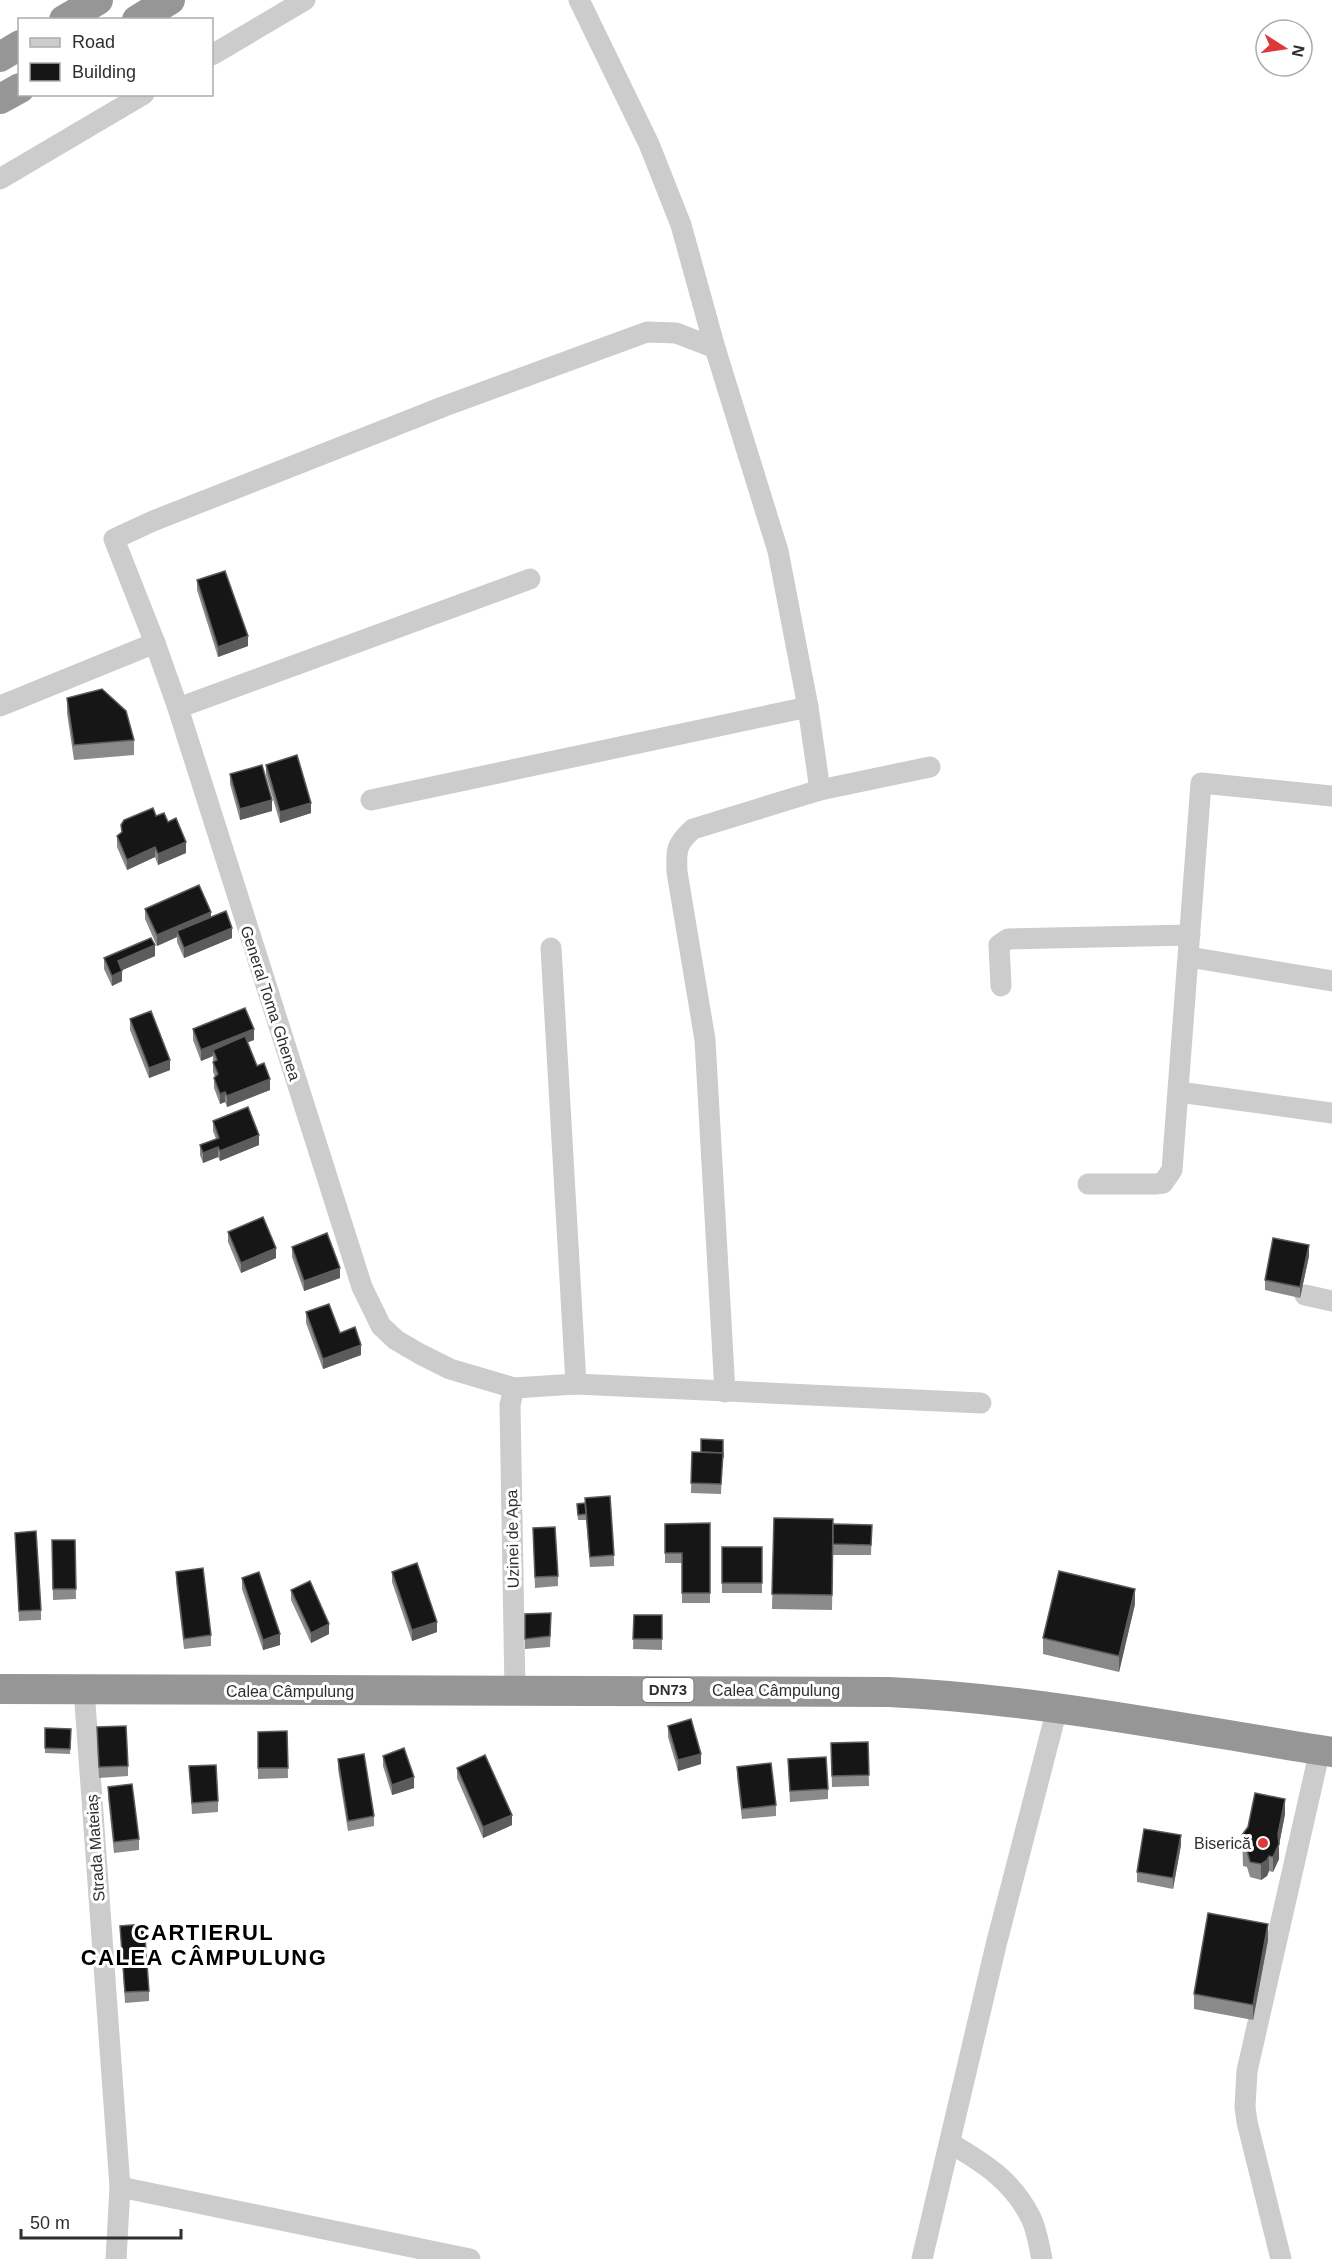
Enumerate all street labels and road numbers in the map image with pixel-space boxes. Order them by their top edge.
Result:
street label: General Toma Ghenea [237,924,304,1083]
street label: Uzinei de Apa [503,1489,522,1588]
road number: DN73 [642,1678,694,1702]
street label: Calea Câmpulung [712,1682,840,1699]
street label: Calea Câmpulung [226,1683,354,1700]
street label: Strada Mateiaș [83,1794,108,1902]

